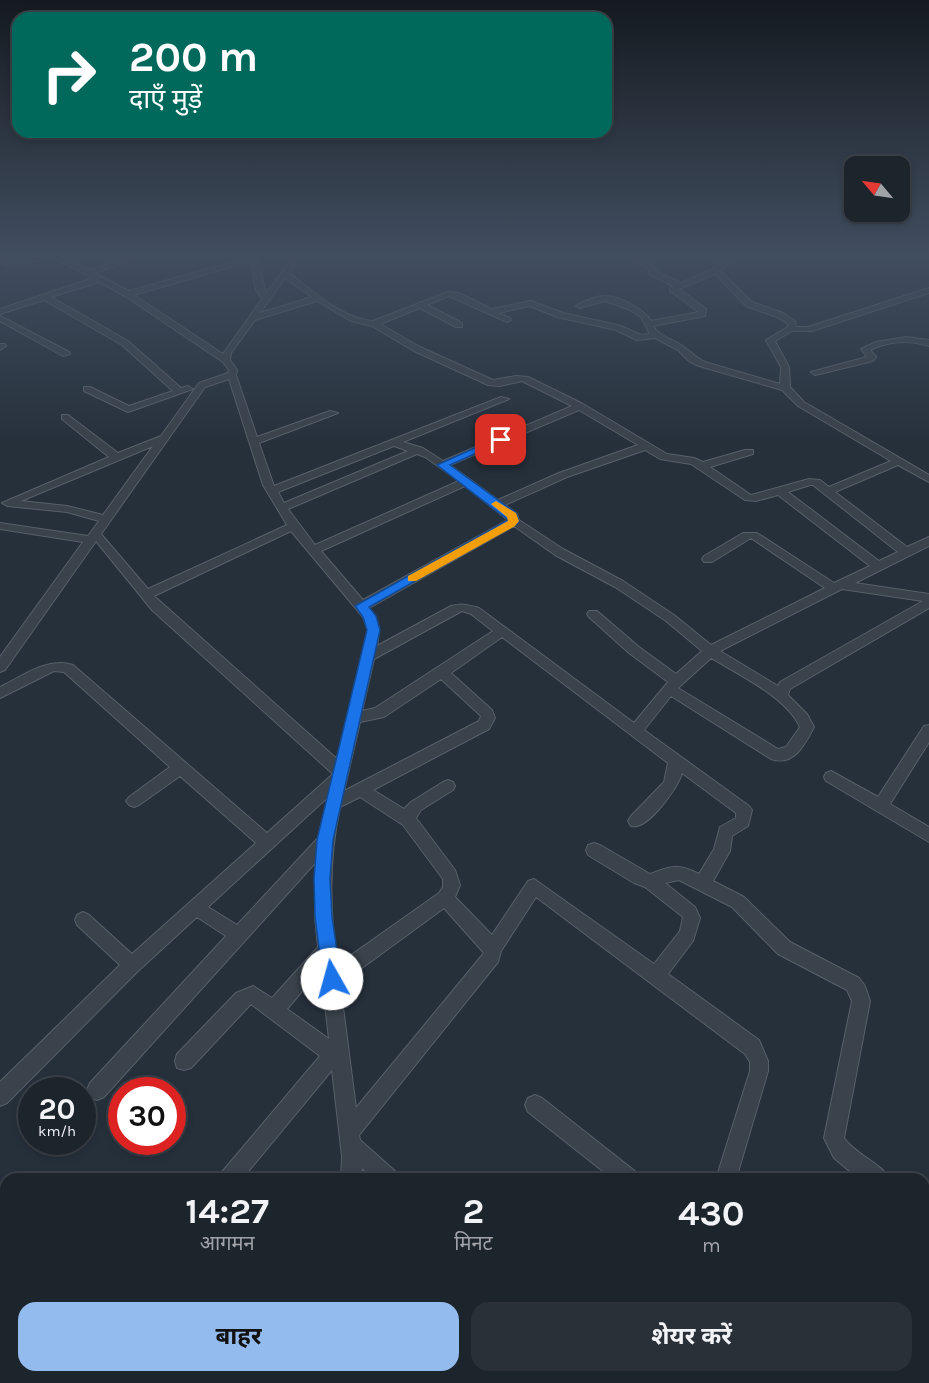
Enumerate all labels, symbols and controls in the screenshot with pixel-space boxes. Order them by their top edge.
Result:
text: 200 m [129,32,258,82]
icon: right [30,36,108,114]
text: दाएँ मुड़ें [129,83,202,115]
north arrow [844,156,910,222]
map controls [844,156,910,222]
pin [475,414,526,465]
icon: arrive [484,423,517,456]
position arrow [300,947,364,1011]
speed limit sign: 30 [108,1077,186,1155]
text: 20 [38,1091,76,1127]
text: km/h [38,1122,76,1140]
text: 14:27 [185,1190,269,1232]
text: 2 [463,1190,484,1232]
text: 430 [678,1192,745,1234]
text: आगमन [200,1232,255,1255]
text: मिनट [454,1232,493,1255]
text: m [702,1234,721,1257]
button: बाहर [18,1302,459,1371]
button: शेयर करें [471,1302,912,1371]

